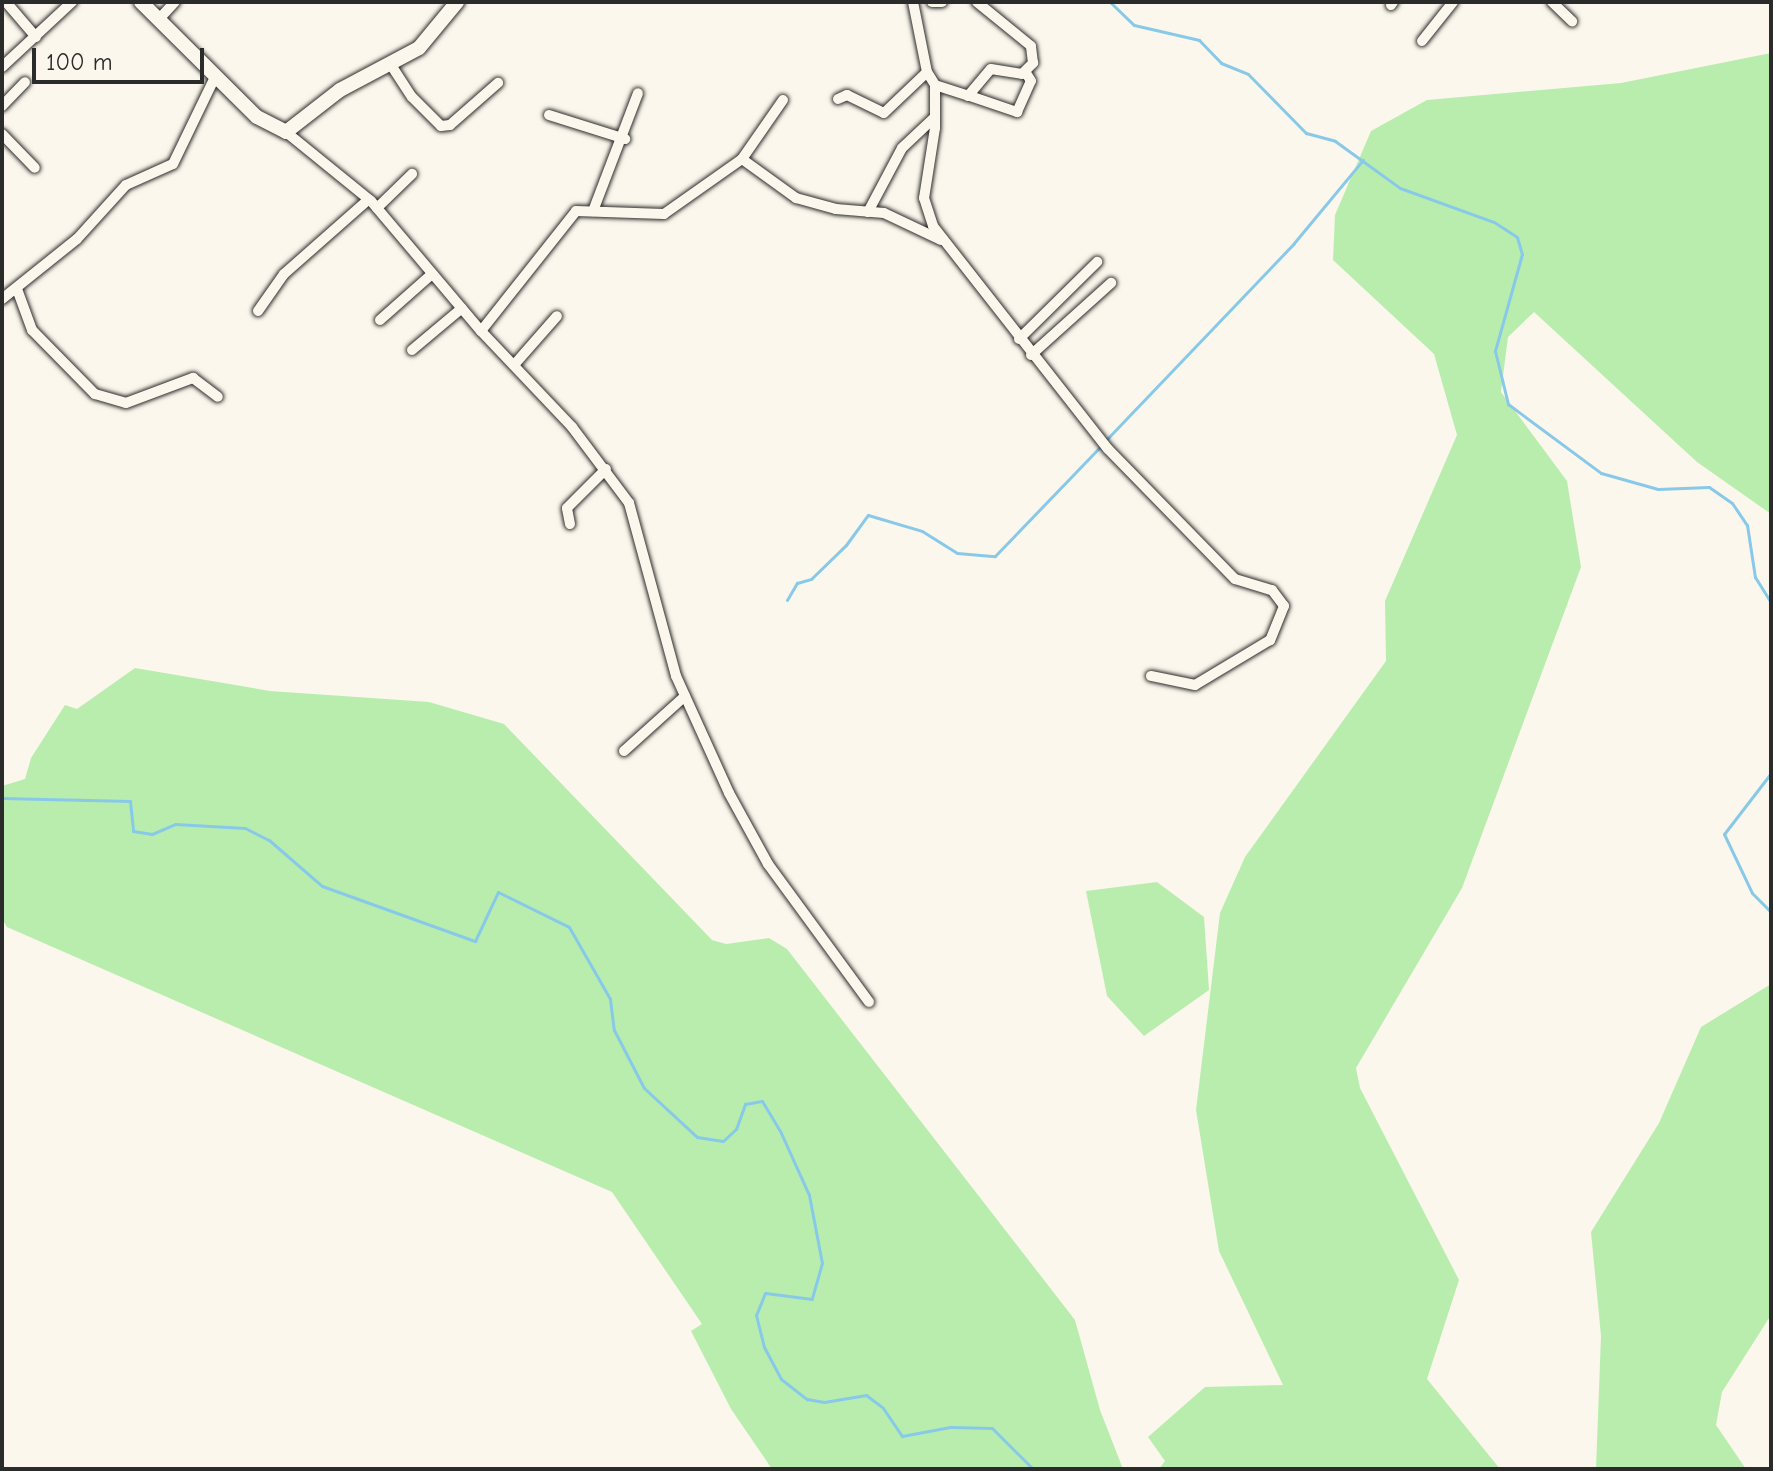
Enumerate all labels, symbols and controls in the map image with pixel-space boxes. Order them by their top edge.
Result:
scale bar [36,32,208,82]
text: 100 m [46,48,113,76]

